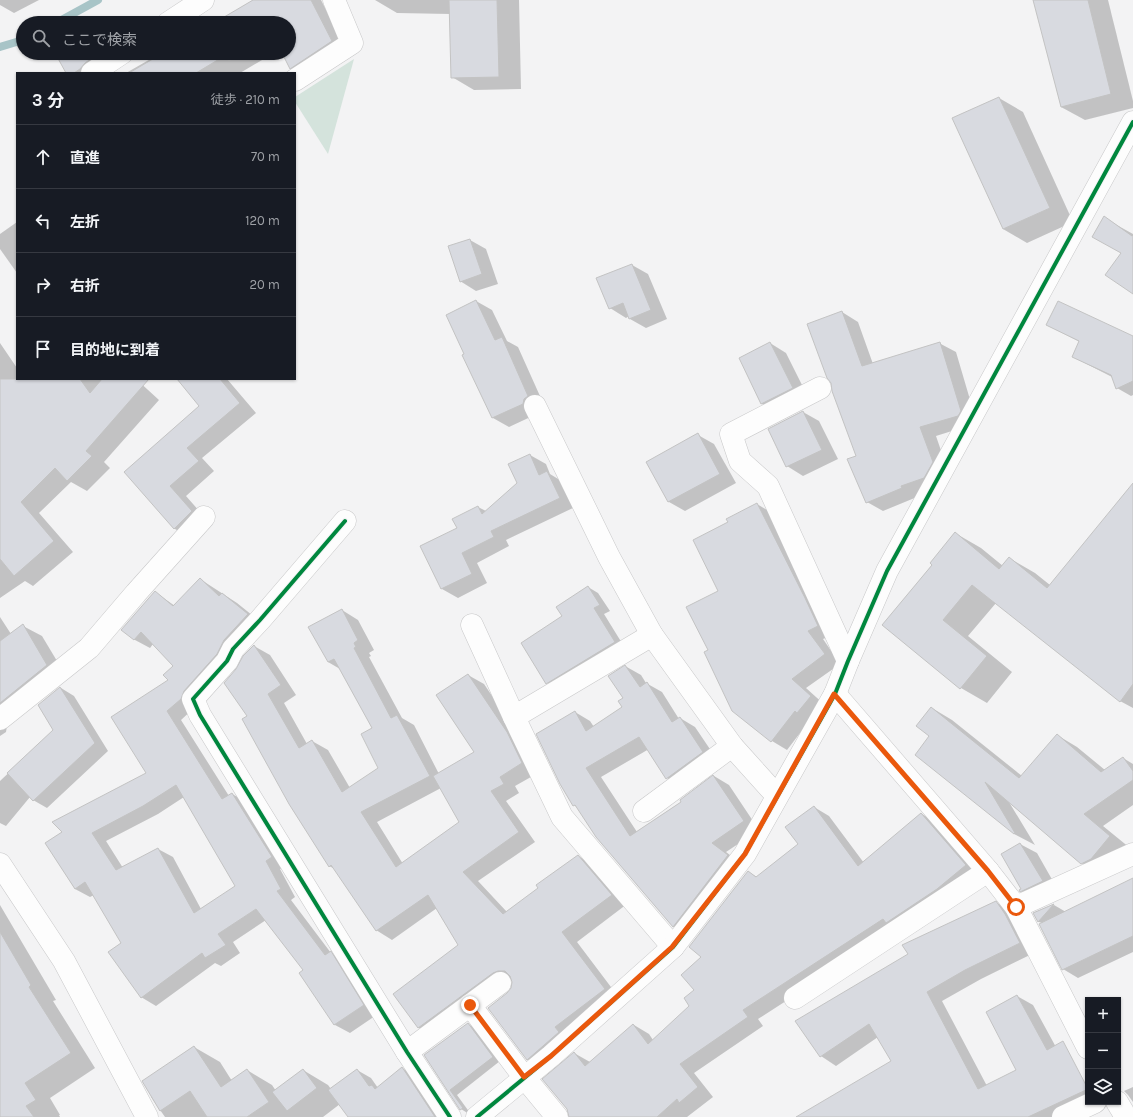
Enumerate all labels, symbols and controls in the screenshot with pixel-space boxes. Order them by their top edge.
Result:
search box [16,16,296,60]
icon: search [30,27,52,49]
text: ここで検索 [62,31,137,49]
text: 3 分 [32,90,64,110]
text: 徒歩 · 210 m [211,92,280,107]
icon: ahead [32,146,54,168]
text: 直進 [70,149,100,167]
text: 70 m [251,149,280,164]
icon: left [32,210,54,232]
text: 左折 [70,213,100,231]
text: 120 m [245,213,280,228]
icon: right [32,274,54,296]
text: 右折 [70,277,100,295]
text: 20 m [250,277,280,292]
icon: arrive [32,338,54,360]
text: 目的地に到着 [70,341,160,359]
route start [1007,898,1025,916]
route end [461,996,479,1014]
map controls [1085,997,1121,1105]
button: + [1085,997,1121,1033]
button: − [1085,1033,1121,1069]
button: layers [1085,1069,1121,1105]

